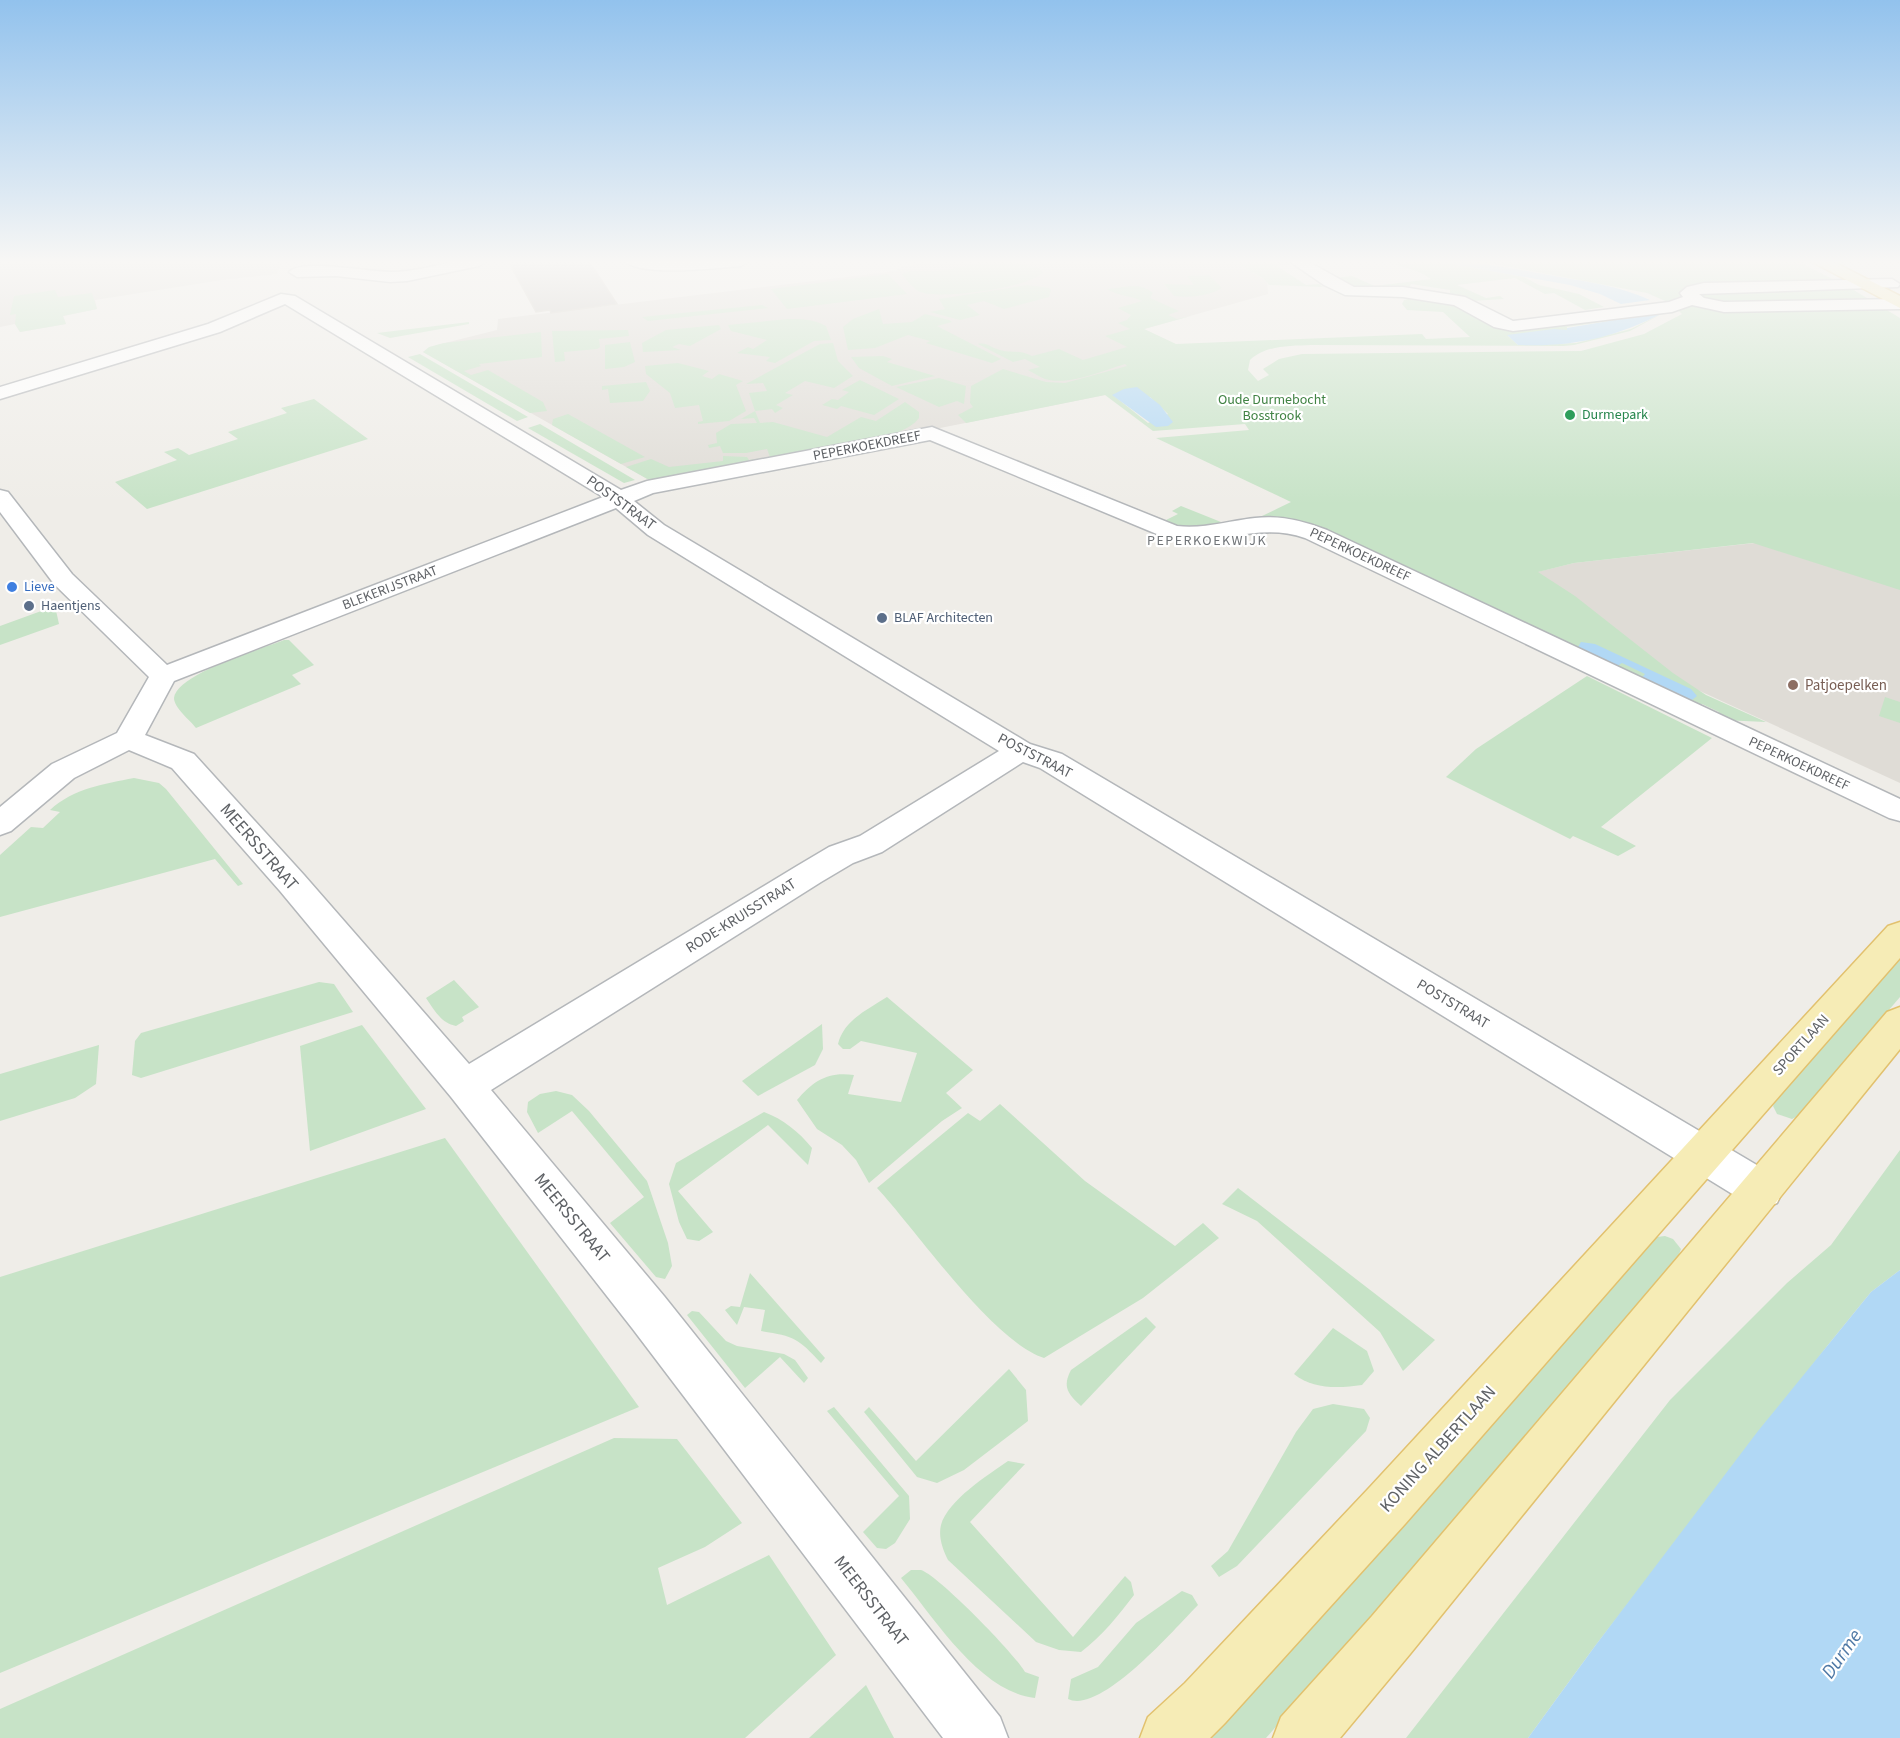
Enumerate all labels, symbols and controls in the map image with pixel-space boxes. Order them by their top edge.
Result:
park label: Oude Durmebocht Bosstrook [1218,390,1326,426]
place label: Durmepark [1582,405,1648,425]
marker: Durmepark [1563,408,1577,422]
street label: PEPERKOEKDREEF [811,426,923,466]
street label: POSTSTRAAT [582,471,660,535]
street label: PEPERKOEKDREEF [1306,523,1414,587]
district label: PEPERKOEKWIJK [1147,531,1267,551]
street label: BLEKERIJSTRAAT [339,560,441,615]
place label: Lieve [24,577,55,597]
marker: Lieve [5,580,19,594]
place label: Haentjens [41,596,101,616]
marker: Haentjens [22,599,36,613]
place label: BLAF Architecten [894,608,993,628]
marker: BLAF Architecten [875,611,889,625]
place label: Patjoepelken [1805,675,1887,696]
marker: Patjoepelken [1786,678,1800,692]
street label: POSTSTRAAT [994,728,1076,784]
street label: PEPERKOEKDREEF [1745,732,1853,796]
street label: MEERSSTRAAT [214,798,304,896]
street label: RODE-KRUISSTRAAT [682,874,800,958]
street label: POSTSTRAAT [1413,974,1493,1034]
street label: SPORTLAAN [1768,1010,1834,1080]
street label: MEERSSTRAAT [528,1168,616,1268]
street label: KONING ALBERTLAAN [1374,1380,1502,1518]
street label: MEERSSTRAAT [828,1551,914,1652]
water label: Durme [1815,1624,1869,1684]

